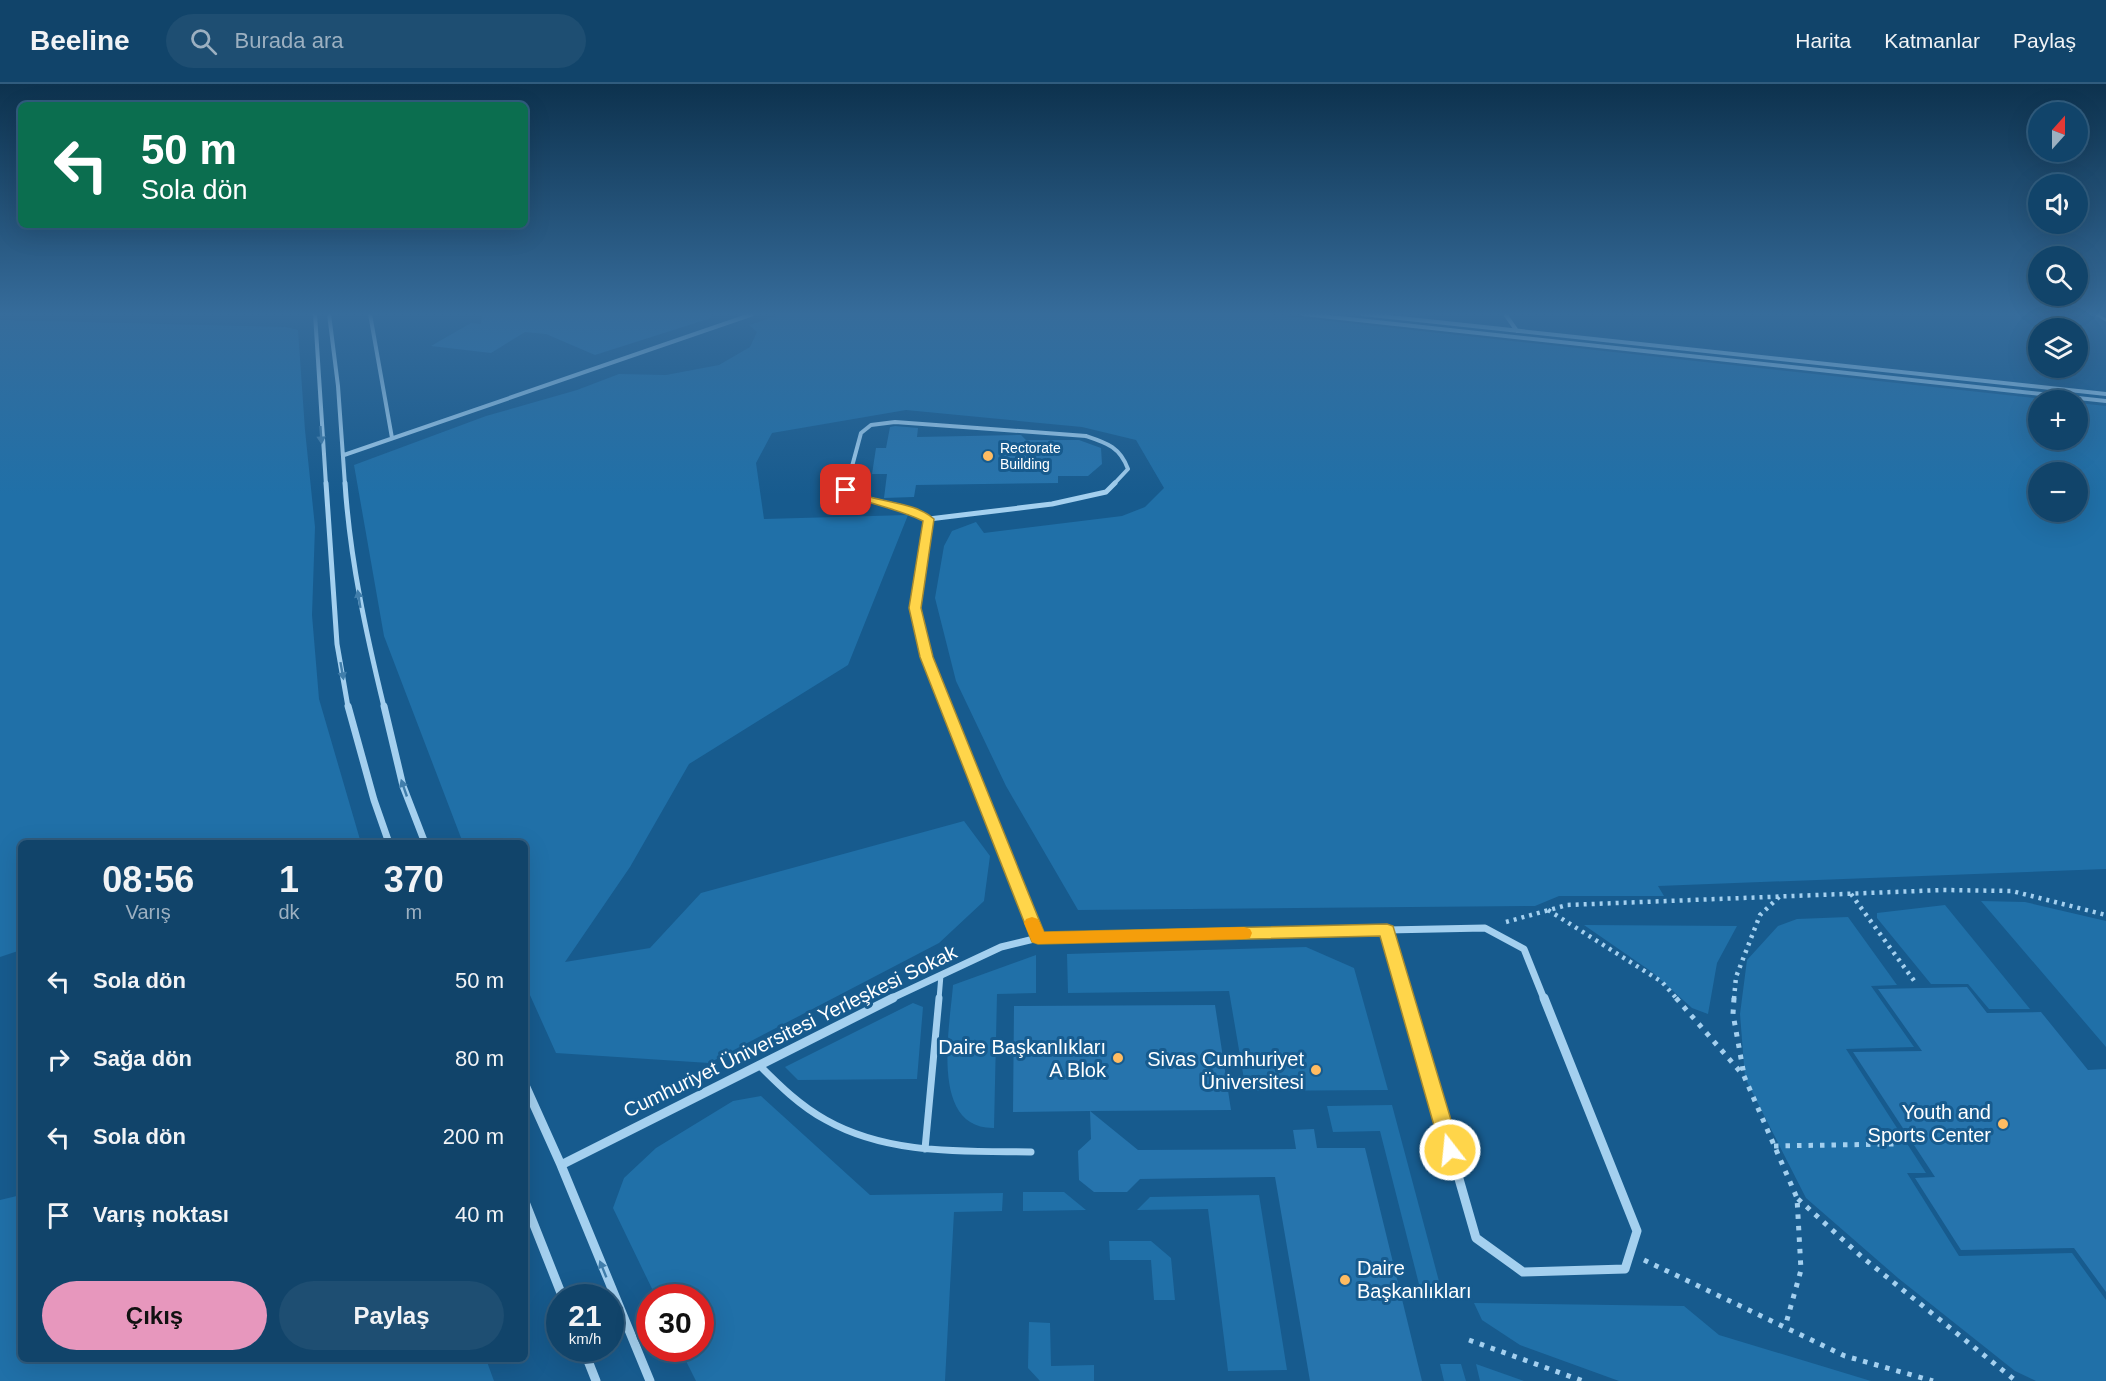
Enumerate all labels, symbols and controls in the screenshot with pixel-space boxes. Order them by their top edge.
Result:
search box [166,14,586,68]
text: Beeline [30,25,130,56]
icon: search [187,25,220,58]
text: Burada ara [235,28,343,53]
text: Harita [1795,29,1851,52]
text: Katmanlar [1884,29,1980,52]
text: Paylaş [2013,29,2076,52]
north arrow [2028,102,2088,162]
map controls [2028,102,2088,522]
icon: left [42,126,120,204]
text: 50 m [141,126,237,173]
button: sound [2028,174,2088,234]
text: Sola dön [141,175,248,205]
button: search [2028,246,2088,306]
button: layers [2028,318,2088,378]
button: + [2028,390,2088,450]
one-way arrow [317,425,326,444]
place label: Rectorate Building [1000,440,1061,472]
marker: Rectorate Building [981,449,995,463]
button: − [2028,462,2088,522]
pin [820,464,871,515]
icon: arrive [829,473,862,506]
one-way arrow [355,589,364,608]
one-way arrow [337,662,346,681]
one-way arrow [399,779,408,797]
text: 08:56 [102,859,194,900]
text: 1 [279,859,299,900]
text: 370 [384,859,444,900]
text: Varış [126,901,171,923]
text: dk [278,901,300,923]
text: m [405,901,422,923]
street label: Cumhuriyet Üniversitesi Yerleşkesi Sokak [620,940,961,1122]
icon: left [42,965,75,998]
text: Sola dön [93,968,186,993]
text: 50 m [455,968,504,993]
place label: Daire Başkanlıkları A Blok [938,1036,1107,1081]
icon: right [42,1043,75,1076]
text: Sağa dön [93,1046,192,1071]
text: 80 m [455,1046,504,1071]
place label: Sivas Cumhuriyet Üniversitesi [1147,1048,1304,1093]
marker: Daire Başkanlıkları A Blok [1111,1051,1125,1065]
marker: Sivas Cumhuriyet Üniversitesi [1309,1063,1323,1077]
place label: Youth and Sports Center [1868,1101,1991,1146]
marker: Youth and Sports Center [1996,1117,2010,1131]
position arrow [1418,1118,1482,1182]
icon: left [42,1121,75,1154]
text: Sola dön [93,1124,186,1149]
text: 200 m [443,1124,504,1149]
icon: arrive [42,1199,75,1232]
text: Varış noktası [93,1202,229,1227]
text: 40 m [455,1202,504,1227]
place label: Daire Başkanlıkları [1357,1257,1472,1302]
one-way arrow [597,1260,607,1278]
marker: Daire Başkanlıkları [1338,1273,1352,1287]
button: Çıkış [42,1281,267,1350]
button: Paylaş [279,1281,504,1350]
speed limit sign: 30 [636,1284,714,1362]
text: 21 [568,1299,602,1332]
text: km/h [569,1330,601,1347]

